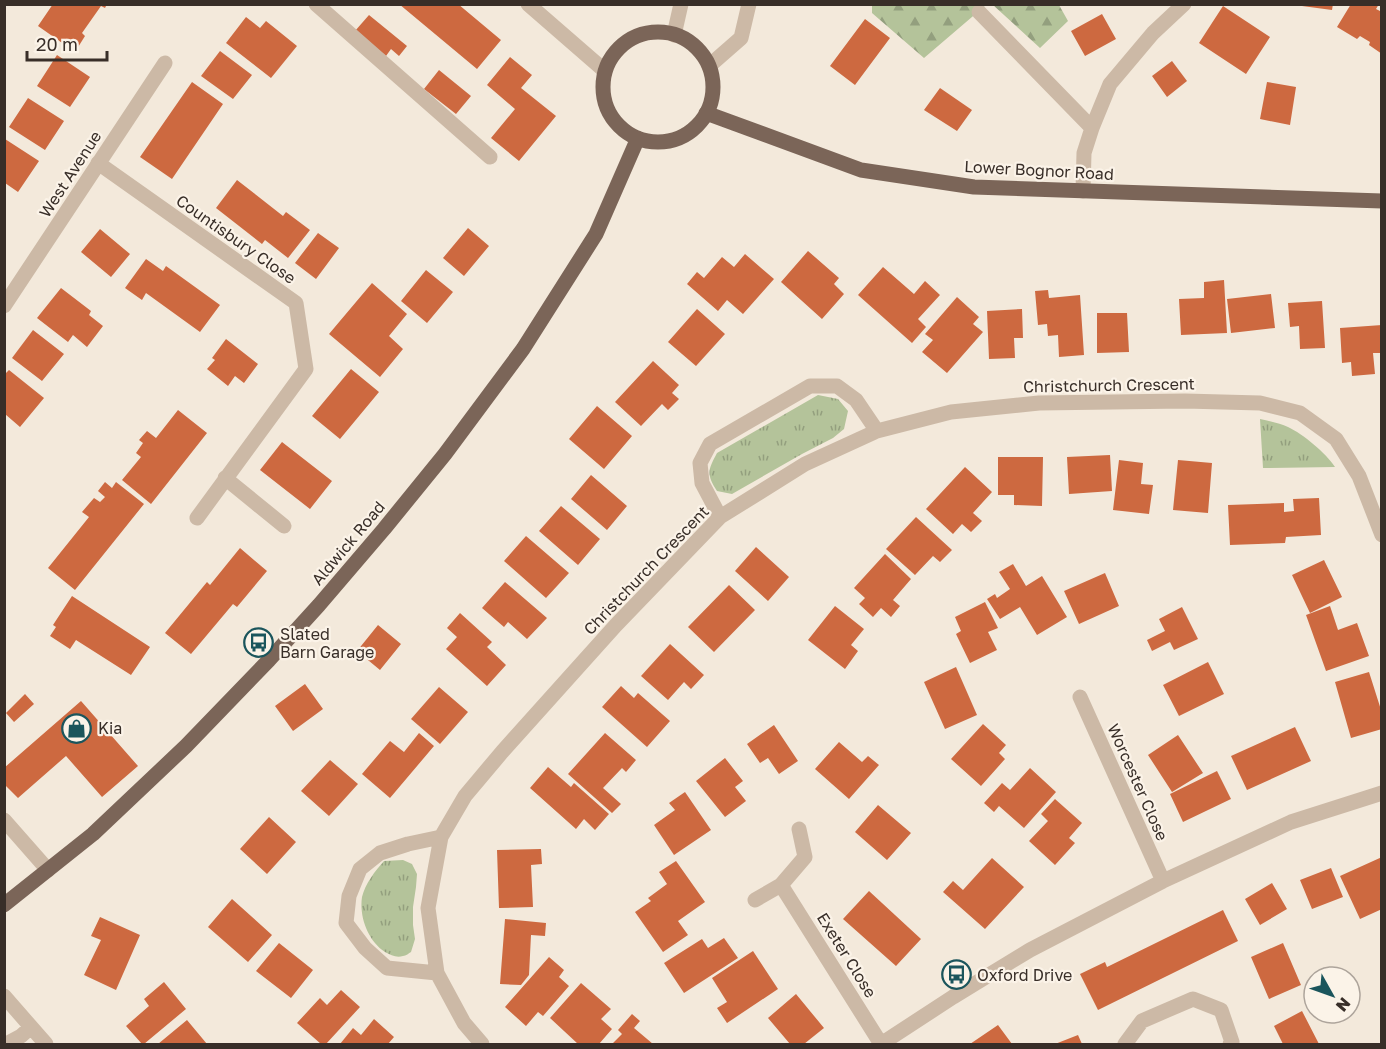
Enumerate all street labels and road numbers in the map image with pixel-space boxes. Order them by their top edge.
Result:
street label: West Avenue [35,127,105,221]
street label: Lower Bognor Road [964,156,1114,184]
street label: Countisbury Close [172,190,300,288]
street label: Christchurch Crescent [1023,374,1195,396]
street label: Aldwick Road [307,497,389,589]
street label: Christchurch Crescent [579,501,713,639]
street label: Worcester Close [1103,720,1173,844]
street label: Exeter Close [813,909,881,1001]

